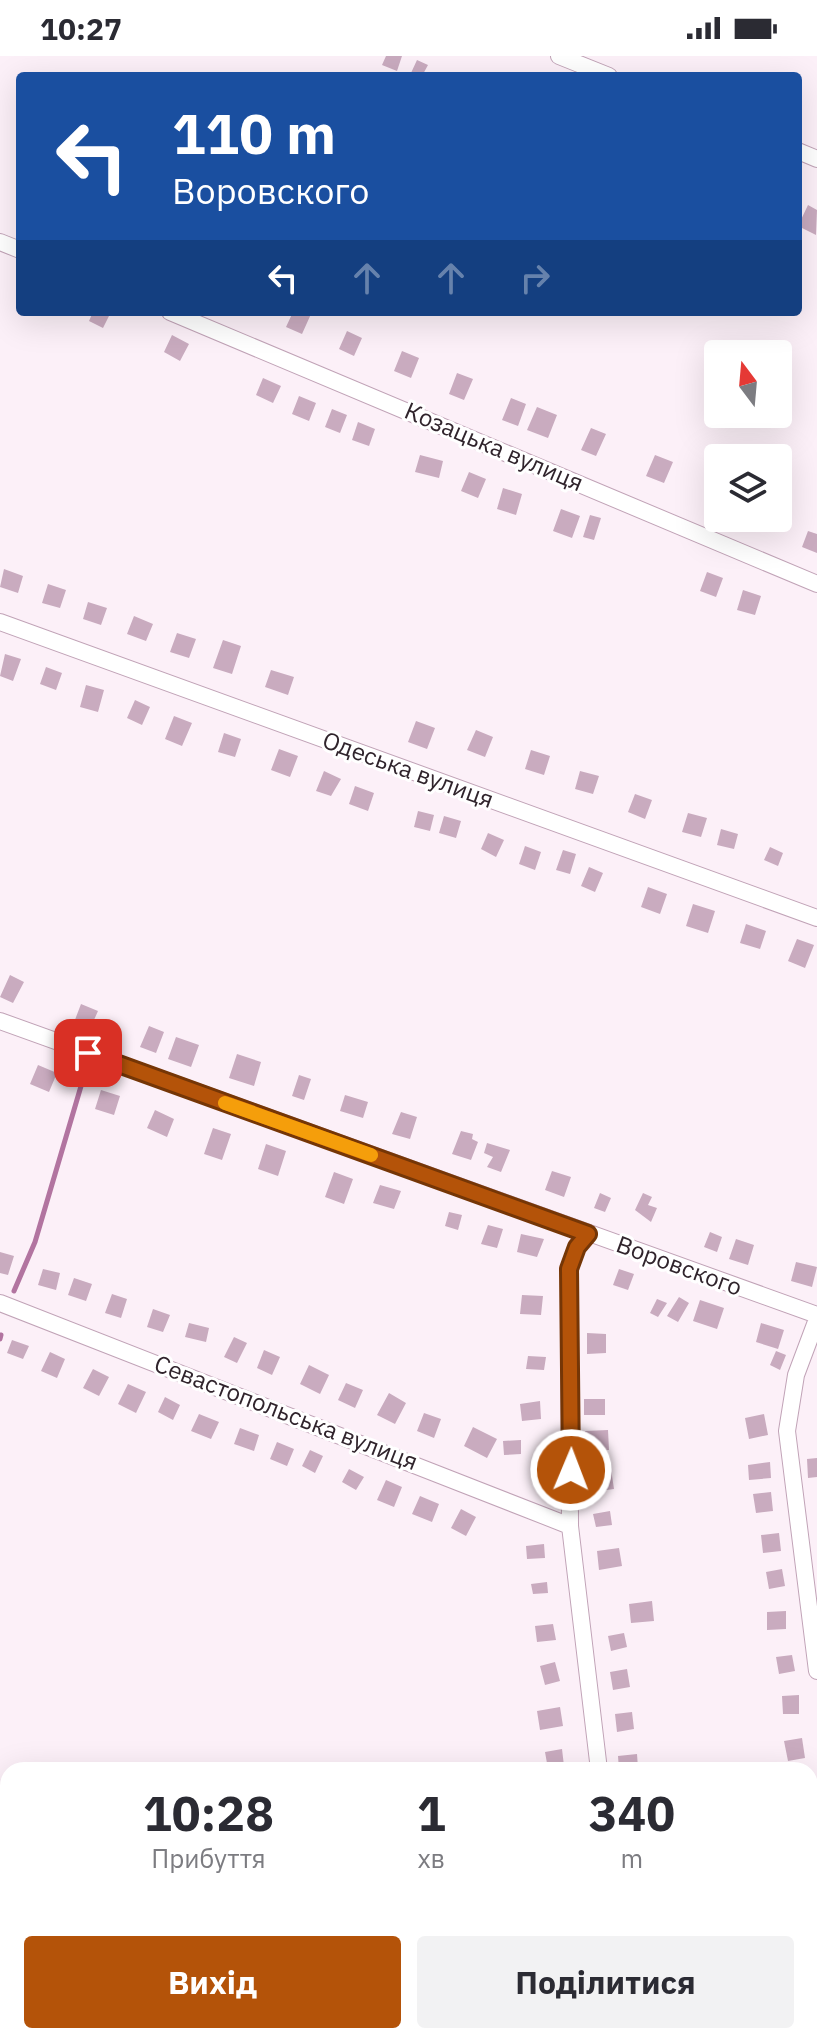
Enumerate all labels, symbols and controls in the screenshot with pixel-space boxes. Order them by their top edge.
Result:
text: 10:27 [40,9,122,48]
text: 110 m [172,97,336,169]
icon: left [40,104,144,208]
text: Воровского [172,167,369,214]
icon: left [261,256,305,300]
icon: ahead [345,256,389,300]
icon: ahead [429,256,473,300]
icon: right [513,256,557,300]
north arrow [704,340,792,428]
map controls [704,340,792,532]
street label: Козацька вулиця [400,394,589,498]
button: layers [704,444,792,532]
street label: Одеська вулиця [318,723,498,815]
pin [54,1019,122,1087]
icon: arrive [66,1031,110,1075]
street label: Воровского [612,1228,747,1303]
street label: Севастопольська вулиця [150,1347,423,1477]
position arrow [529,1428,613,1512]
text: 10:28 [143,1782,274,1844]
text: 1 [417,1782,446,1844]
text: 340 [589,1782,675,1844]
text: Прибуття [151,1841,266,1875]
text: хв [417,1841,445,1875]
text: m [620,1841,643,1875]
button: Вихід [24,1936,401,2028]
button: Поділитися [417,1936,794,2028]

